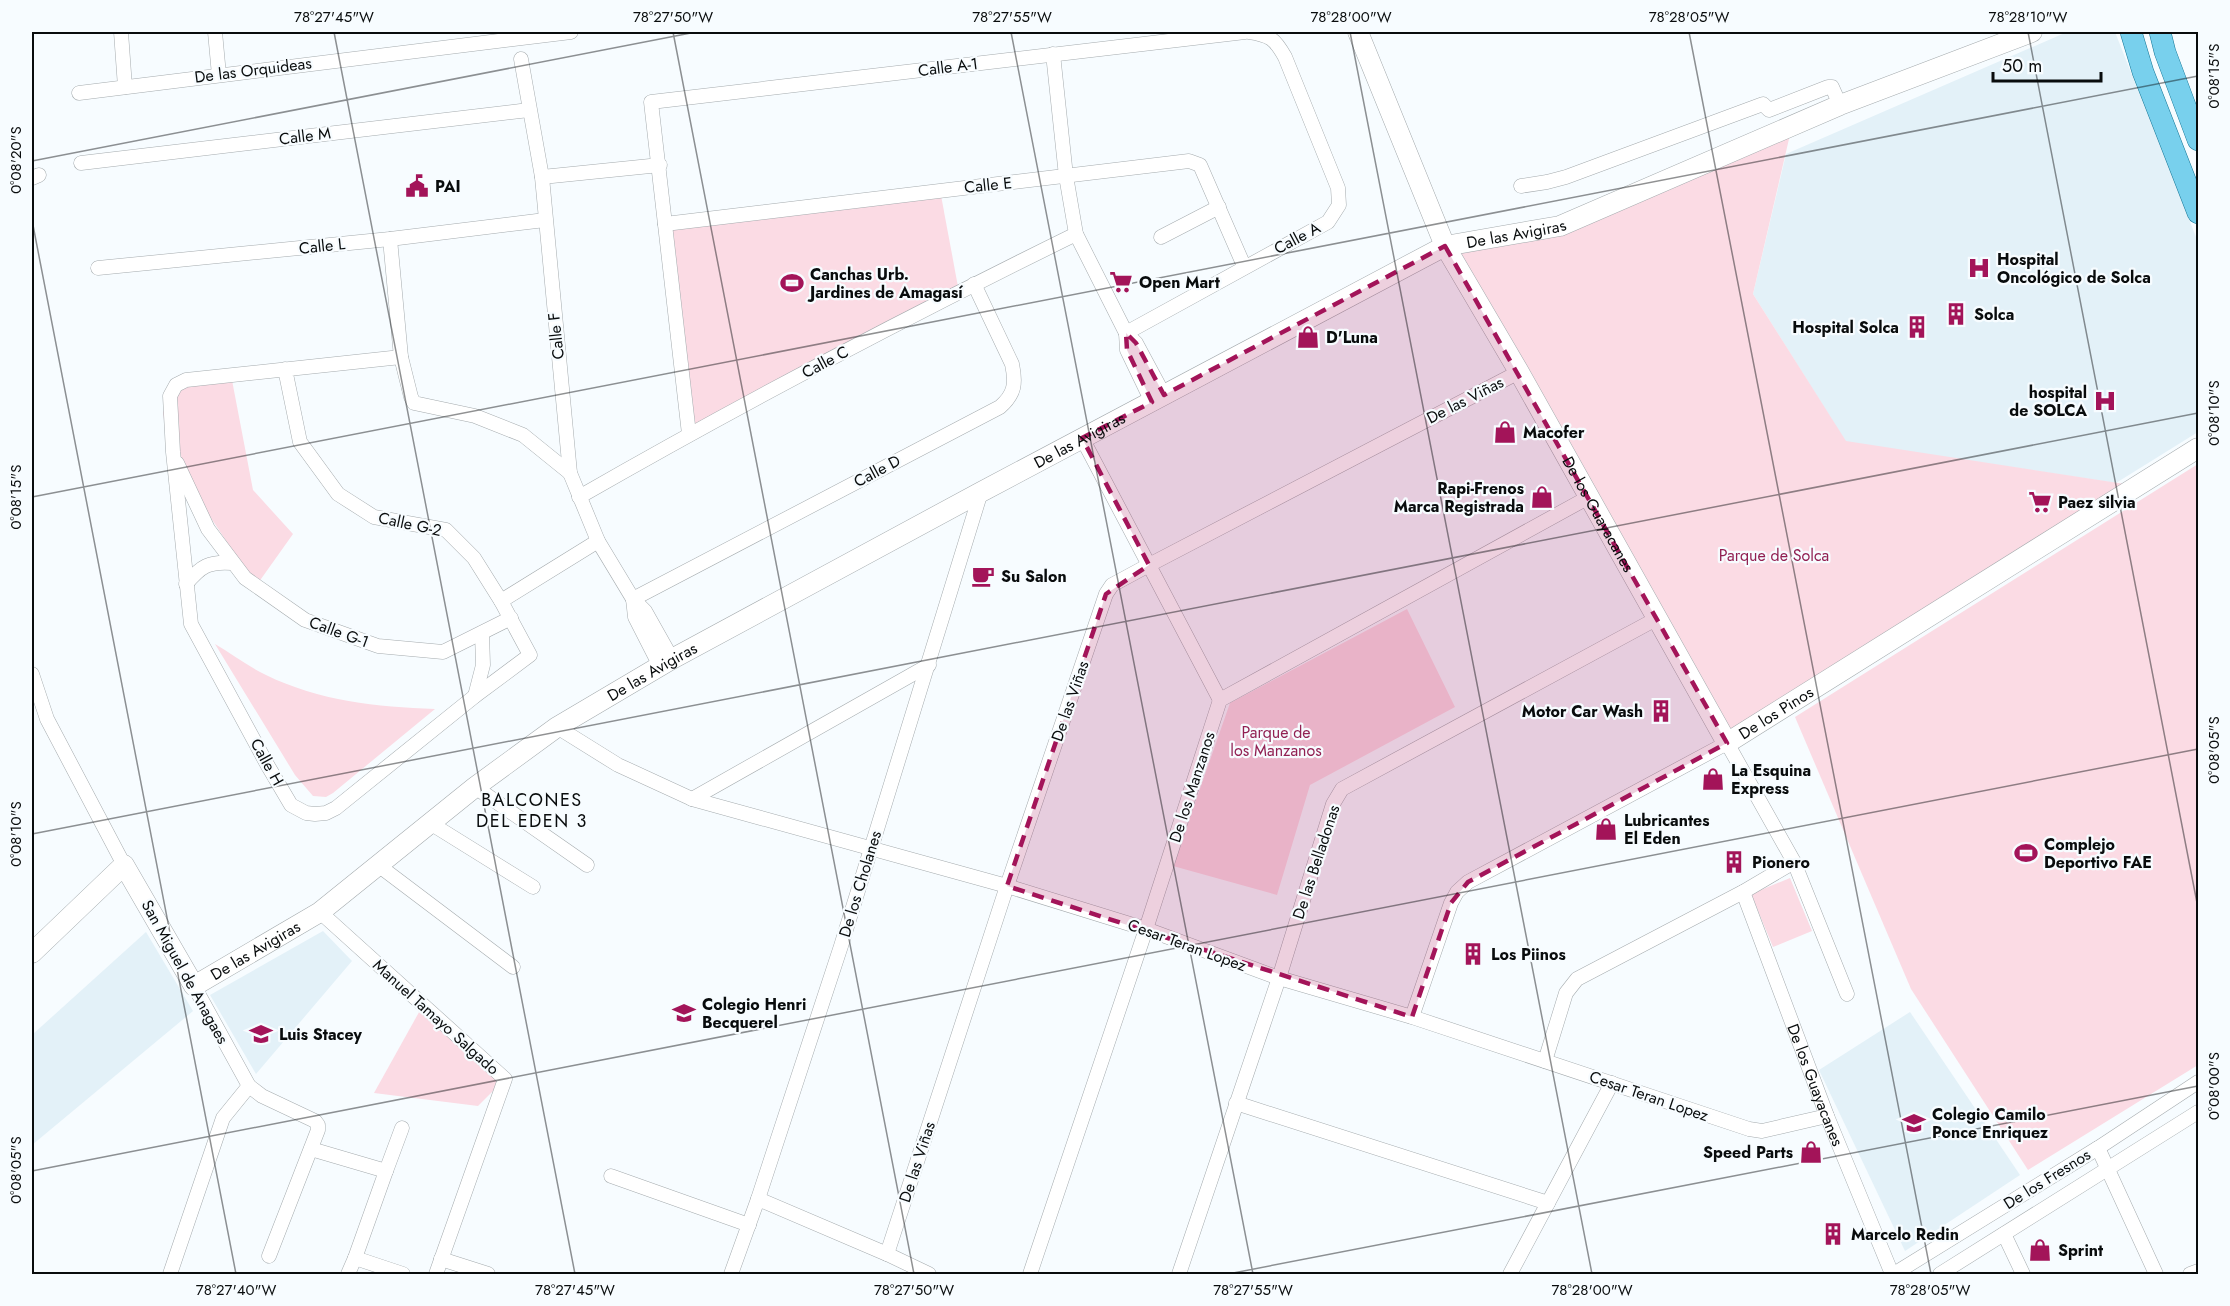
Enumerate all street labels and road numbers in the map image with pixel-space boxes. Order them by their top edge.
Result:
street label: De las Orquideas [193,51,313,89]
street label: Calle A-1 [917,52,979,82]
street label: Calle M [278,121,332,151]
street label: Calle E [963,171,1013,199]
street label: De las Avigiras [1464,213,1570,254]
street label: Calle A [1270,216,1325,260]
street label: Calle L [298,232,347,260]
street label: Calle F [542,311,570,361]
street label: Calle C [798,340,852,384]
street label: De las Viñas [1422,371,1508,429]
street label: De las Avigiras [1029,406,1129,474]
street label: Calle D [850,449,905,493]
street label: De los Guayacanes [1557,452,1640,576]
street label: Calle G-2 [376,506,444,542]
street label: Calle G-1 [306,611,372,653]
street label: De las Avigiras [603,636,701,706]
street label: De las Viñas [1045,658,1095,744]
street label: De los Pinos [1734,680,1818,745]
street label: De los Manzanos [1163,729,1221,845]
street label: Calle H [245,734,289,790]
street label: De las Belladonas [1287,802,1345,922]
street label: De los Cholanes [833,828,887,940]
street label: San Miguel de Anagaes [136,896,234,1048]
street label: Cesar Teran Lopez [1125,913,1250,977]
street label: De las Avigiras [206,915,304,985]
street label: Manuel Tamayo Salgado [368,954,504,1080]
street label: De los Guayacanes [1782,1020,1850,1149]
street label: Cesar Teran Lopez [1586,1065,1712,1127]
street label: De las Viñas [893,1119,941,1205]
street label: De los Fresnos [1999,1143,2095,1215]

